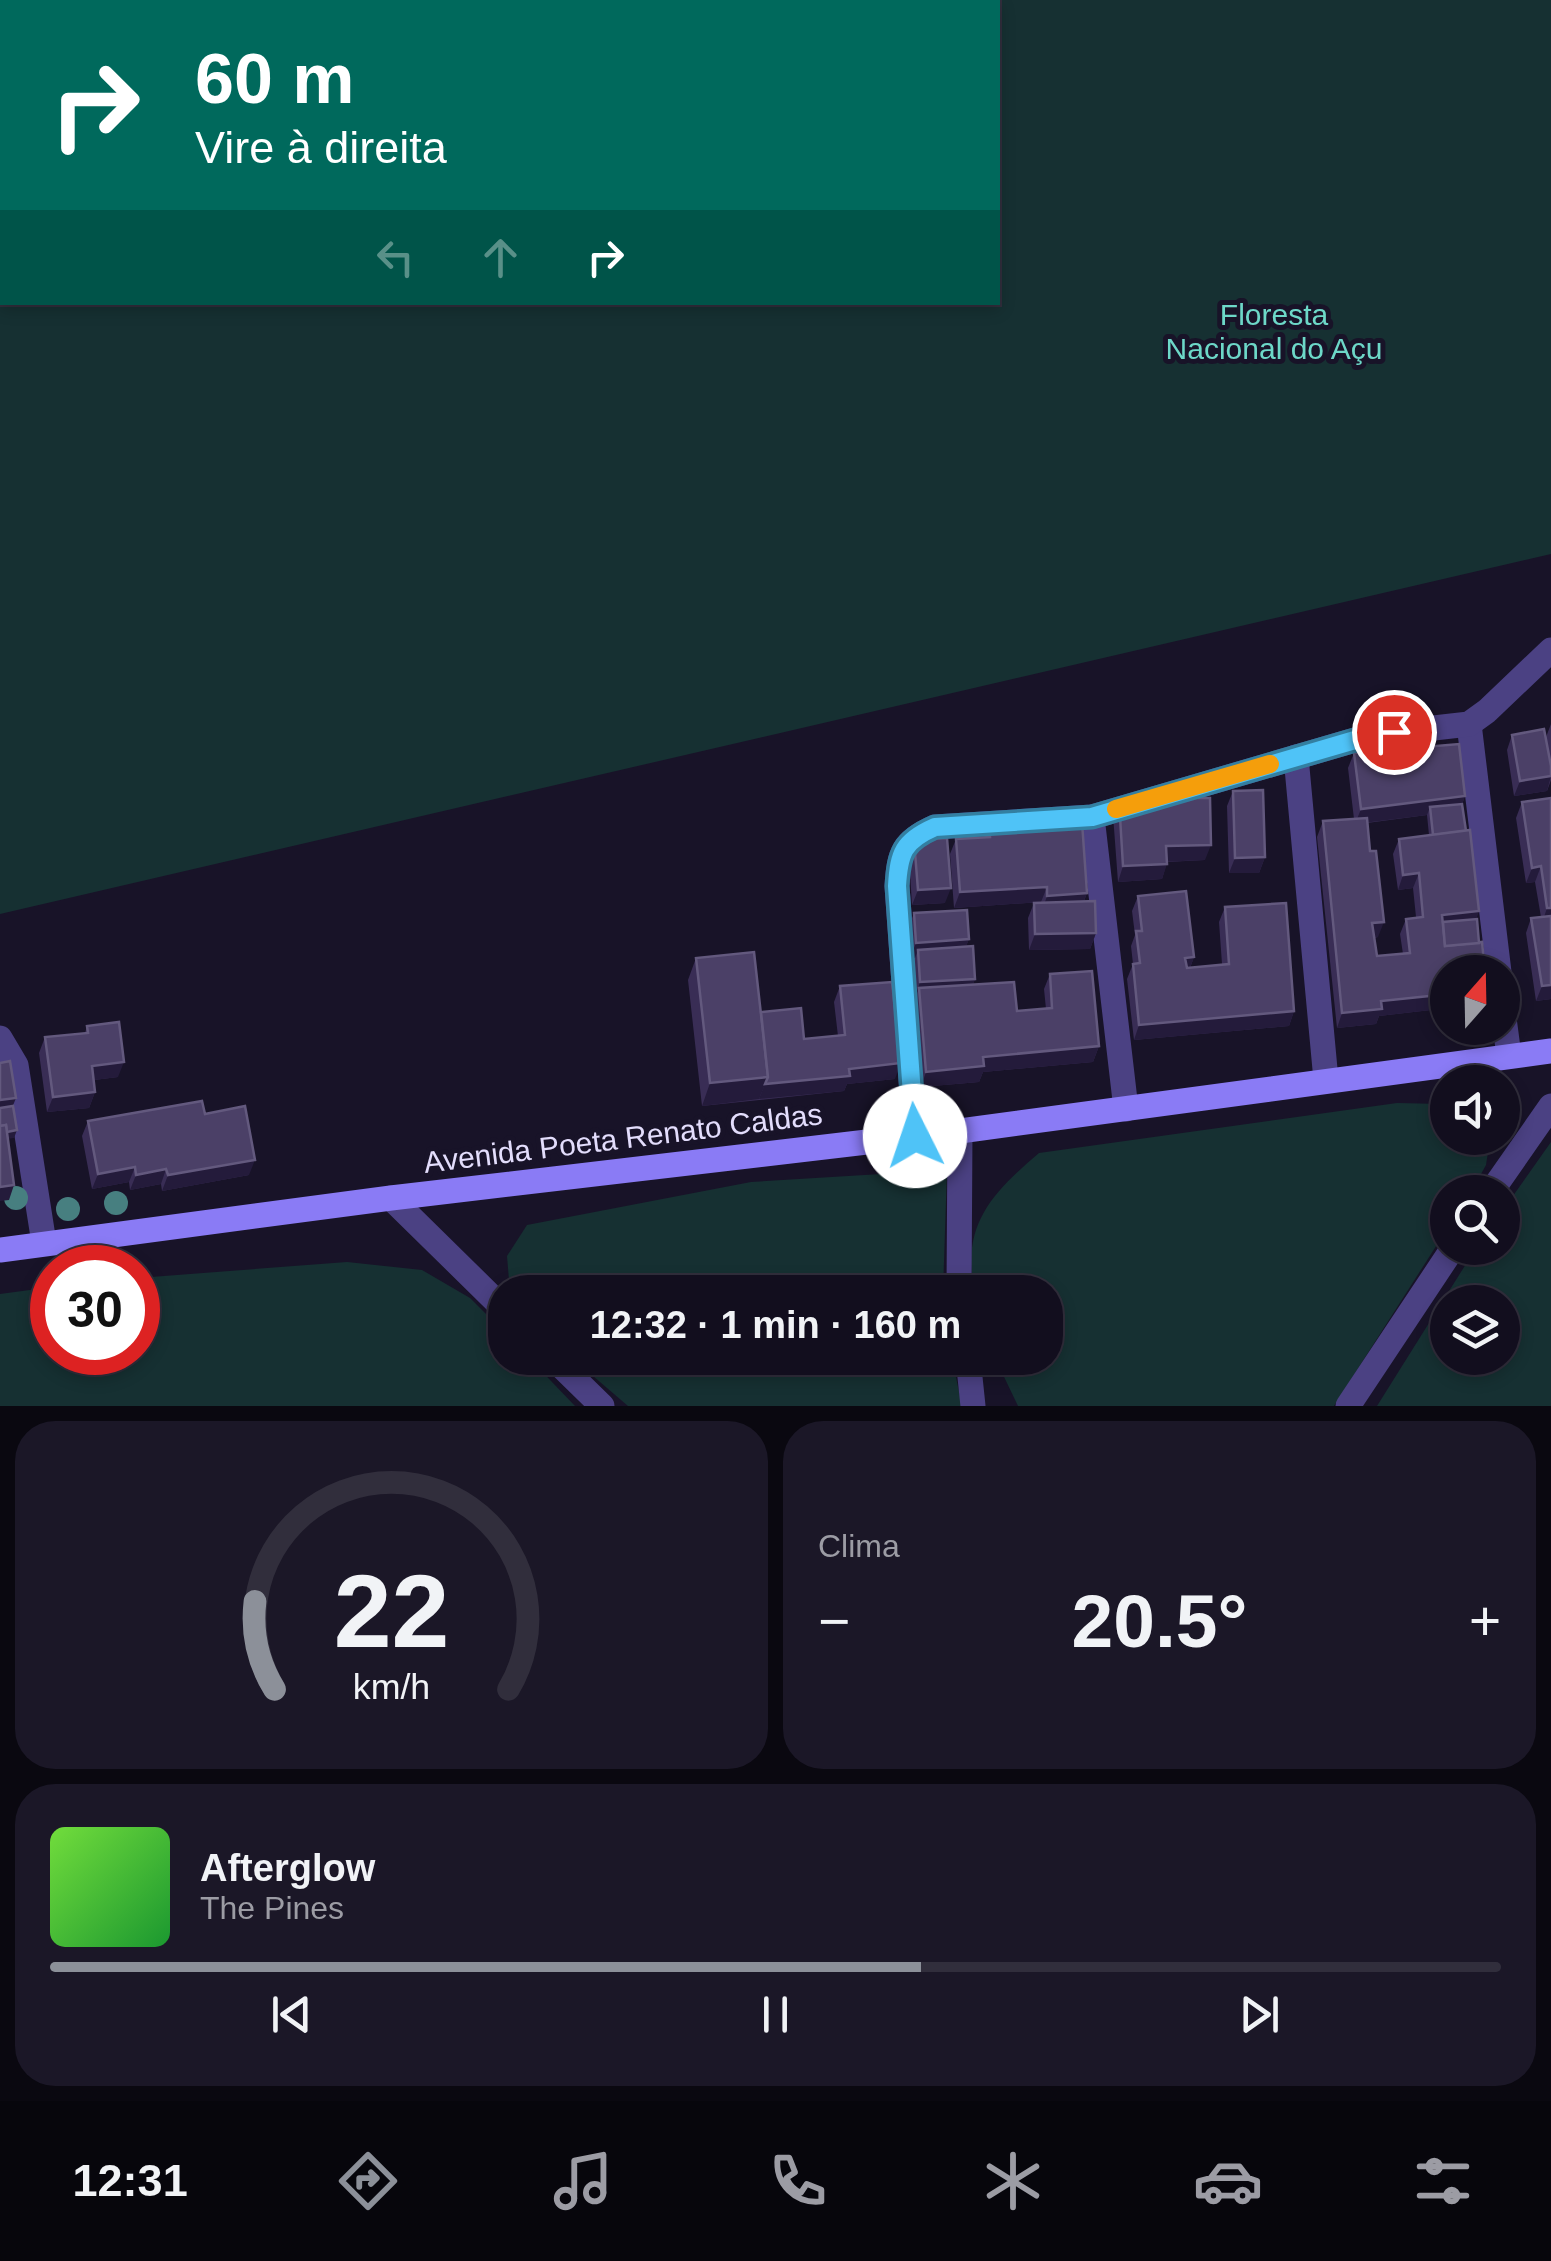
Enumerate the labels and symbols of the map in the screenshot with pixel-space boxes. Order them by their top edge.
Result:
park label: Floresta Nacional do Açu [1166,298,1382,365]
pin [1352,690,1437,775]
north arrow [1430,955,1520,1045]
position arrow [863,1084,967,1188]
street label: Avenida Poeta Renato Caldas [422,1097,824,1179]
speed limit sign: 30 [30,1245,160,1375]

